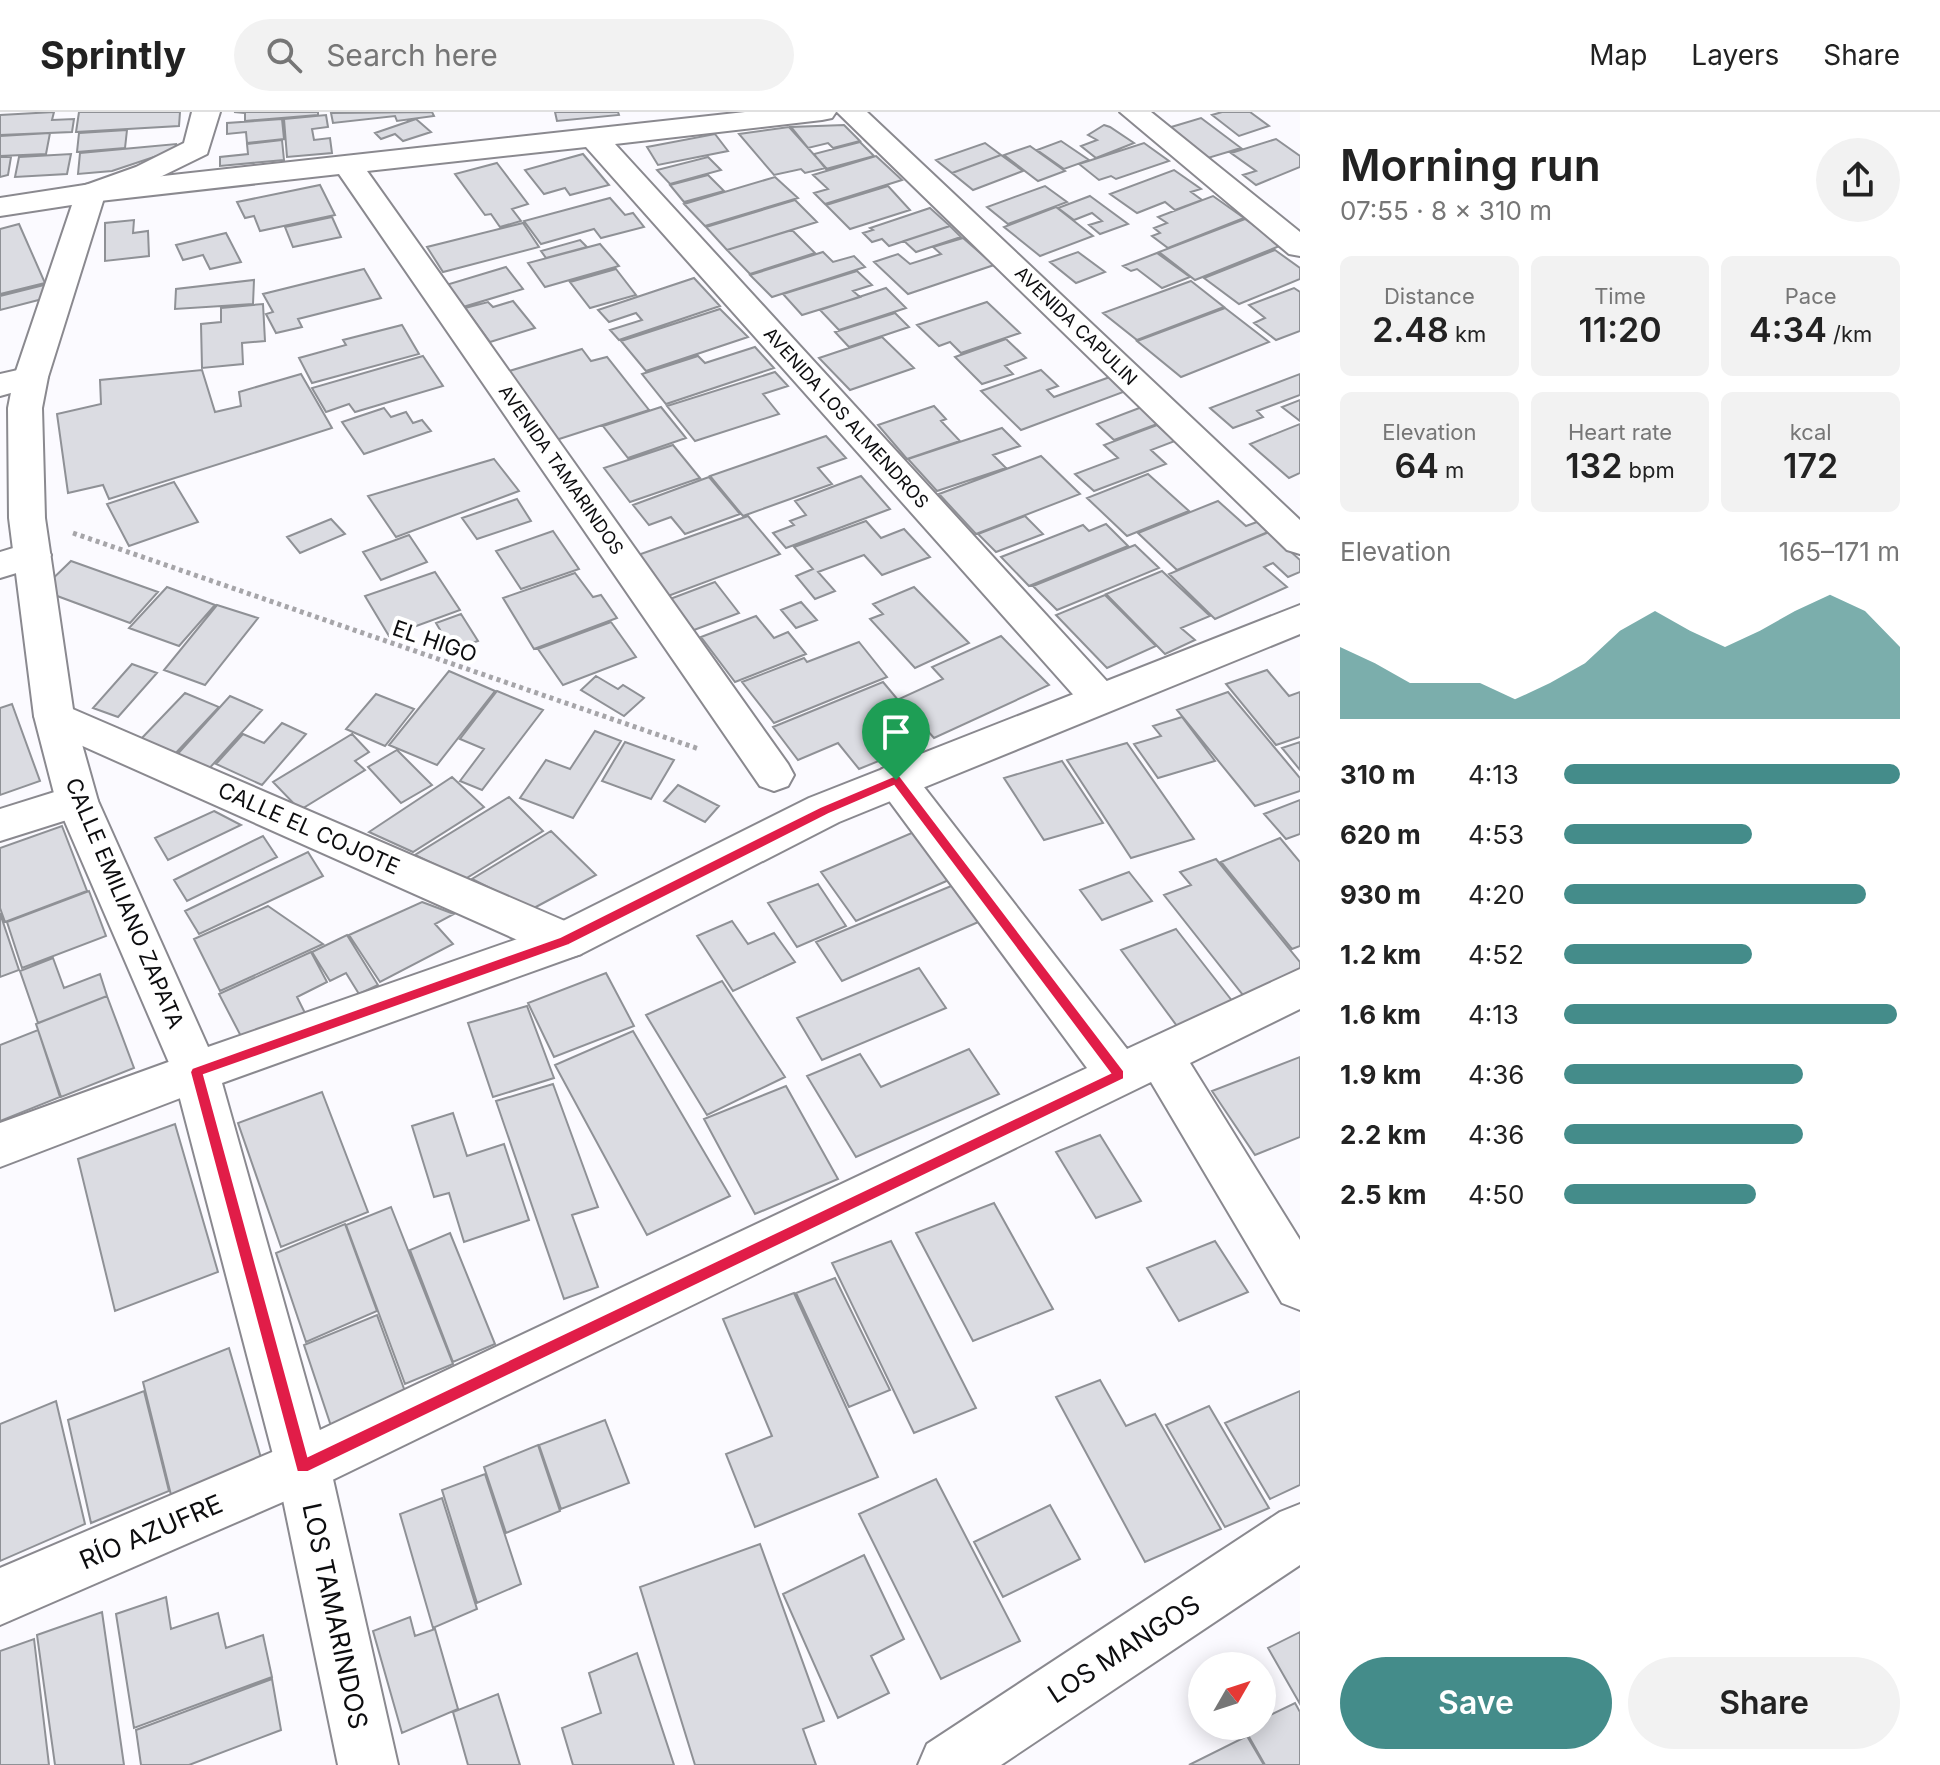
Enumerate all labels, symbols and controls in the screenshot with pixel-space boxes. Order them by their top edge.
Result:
search box [234,19,794,91]
text: Sprintly [40,32,186,78]
icon: search [262,33,306,77]
text: Search here [326,37,498,73]
text: Map [1589,38,1647,72]
text: Layers [1691,38,1779,72]
text: Share [1823,38,1900,72]
text: Morning run [1340,138,1601,192]
button: share [1816,138,1900,222]
text: 07:55 · 8 × 310 m [1340,195,1552,226]
street label: AVENIDA CAPULIN [1011,262,1142,389]
text: Distance [1384,283,1475,309]
text: Time [1594,283,1646,309]
text: Pace [1785,283,1837,309]
text: 2.48 [1372,309,1449,350]
text: 11:20 [1578,309,1662,350]
text: 4:34 [1749,309,1827,350]
text: km [1449,321,1486,347]
text: /km [1827,321,1872,347]
street label: AVENIDA LOS ALMENDROS [760,323,933,512]
street label: AVENIDA TAMARINDOS [495,381,628,559]
text: Elevation [1382,419,1476,445]
text: Heart rate [1568,419,1672,445]
text: kcal [1790,419,1832,445]
text: 64 [1394,445,1439,486]
text: 132 [1565,445,1622,486]
text: 172 [1783,445,1838,486]
text: m [1439,457,1464,483]
text: bpm [1622,457,1675,483]
text: Elevation [1340,536,1451,567]
text: 165–171 m [1779,536,1900,567]
street label: EL HIGO [389,614,481,668]
pin [862,698,930,780]
icon: arrive [874,710,918,754]
text: 310 m [1340,759,1415,790]
text: 4:13 [1468,759,1519,790]
street label: CALLE EMILIANO ZAPATA [60,774,190,1032]
street label: CALLE EL COJOTE [214,776,404,880]
text: 620 m [1340,819,1421,850]
text: 4:53 [1468,819,1524,850]
text: 930 m [1340,879,1421,910]
text: 4:20 [1468,879,1525,910]
text: 1.2 km [1340,939,1421,970]
text: 4:52 [1468,939,1524,970]
text: 1.6 km [1340,999,1421,1030]
text: 4:13 [1468,999,1519,1030]
text: 1.9 km [1340,1059,1421,1090]
text: 4:36 [1468,1059,1524,1090]
text: 2.2 km [1340,1119,1426,1150]
text: 4:36 [1468,1119,1524,1150]
text: 2.5 km [1340,1179,1426,1210]
text: 4:50 [1468,1179,1525,1210]
street label: RÍO AZUFRE [75,1488,227,1576]
street label: LOS TAMARINDOS [296,1500,375,1732]
street label: LOS MANGOS [1042,1588,1205,1709]
north arrow [1188,1652,1276,1740]
map controls [1188,1652,1276,1740]
button: Save [1340,1657,1612,1749]
button: Share [1628,1657,1900,1749]

